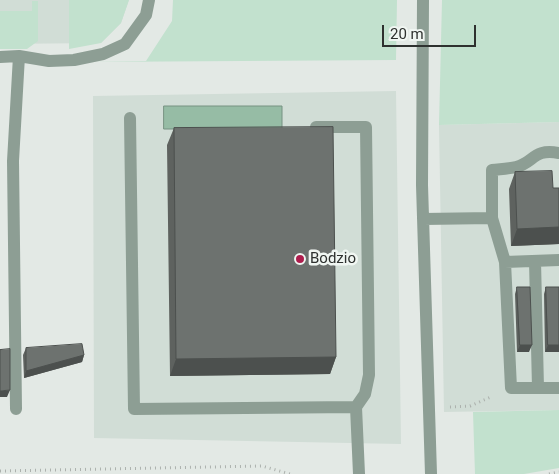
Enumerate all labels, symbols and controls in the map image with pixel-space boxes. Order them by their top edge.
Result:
scale bar [384,15,478,47]
text: 20 m [390,25,424,43]
place label: Bodzio [310,250,356,268]
marker: Bodzio [294,253,306,265]

